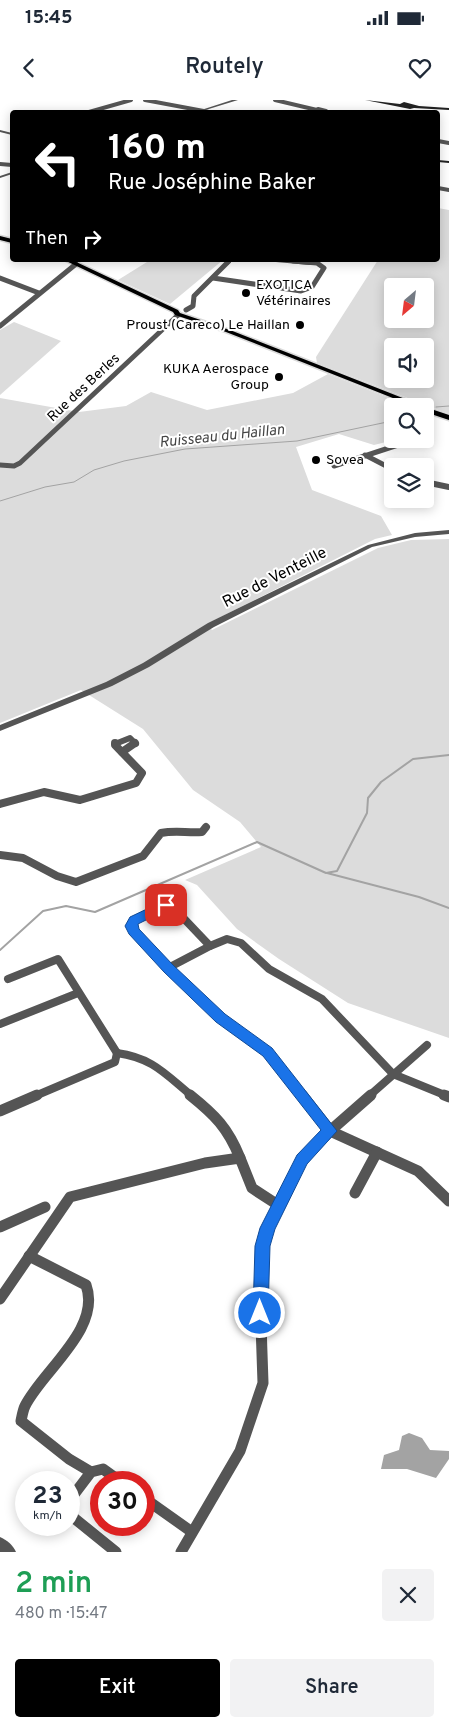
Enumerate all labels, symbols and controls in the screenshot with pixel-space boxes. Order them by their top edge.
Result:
text: 15:45 [25,6,73,30]
icon: back [15,54,43,82]
text: Routely [185,54,264,81]
icon: heart [406,54,434,82]
text: 160 m [108,127,206,171]
icon: left [25,130,90,195]
text: Rue Joséphine Baker [108,170,316,197]
icon: right [78,225,106,253]
text: Then [25,227,68,251]
place label: EXOTICA Vétérinaires [256,277,331,310]
north arrow [384,278,434,328]
map controls [384,278,434,508]
marker: EXOTICA Vétérinaires [240,287,252,299]
place label: Proust (Careco) Le Haillan [126,317,290,334]
marker: Proust (Careco) Le Haillan [294,319,306,331]
button: sound [384,338,434,388]
street label: Rue des Berles [44,350,124,426]
place label: KUKA Aerospace Group [163,361,269,394]
marker: KUKA Aerospace Group [273,371,285,383]
button: search [384,398,434,448]
water label: Ruisseau du Haillan [158,421,286,453]
place label: Sovea [326,452,364,469]
marker: Sovea [310,454,322,466]
button: layers [384,458,434,508]
street label: Rue de Venteille [219,543,331,613]
pin [145,884,187,926]
icon: arrive [152,891,180,919]
position arrow [233,1286,285,1338]
speed limit sign: 30 [90,1471,155,1536]
text: 23 [32,1481,63,1513]
text: km/h [33,1508,62,1524]
text: 2 min [15,1566,92,1603]
button: close [382,1569,434,1621]
text: 480 m · 15:47 [15,1604,107,1624]
button: Exit [15,1659,220,1717]
button: Share [230,1659,434,1717]

